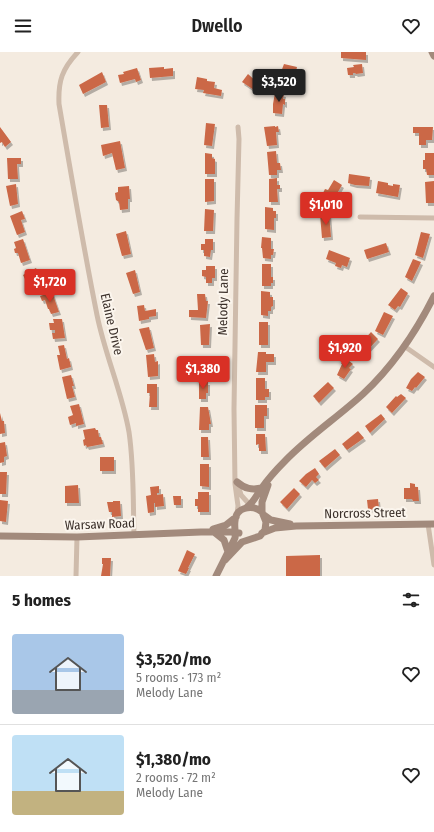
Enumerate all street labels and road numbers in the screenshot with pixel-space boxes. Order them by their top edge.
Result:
street label: Melody Lane [215,268,231,336]
street label: Elaine Drive [98,292,126,356]
street label: Norcross Street [324,505,407,521]
street label: Warsaw Road [65,515,135,533]

